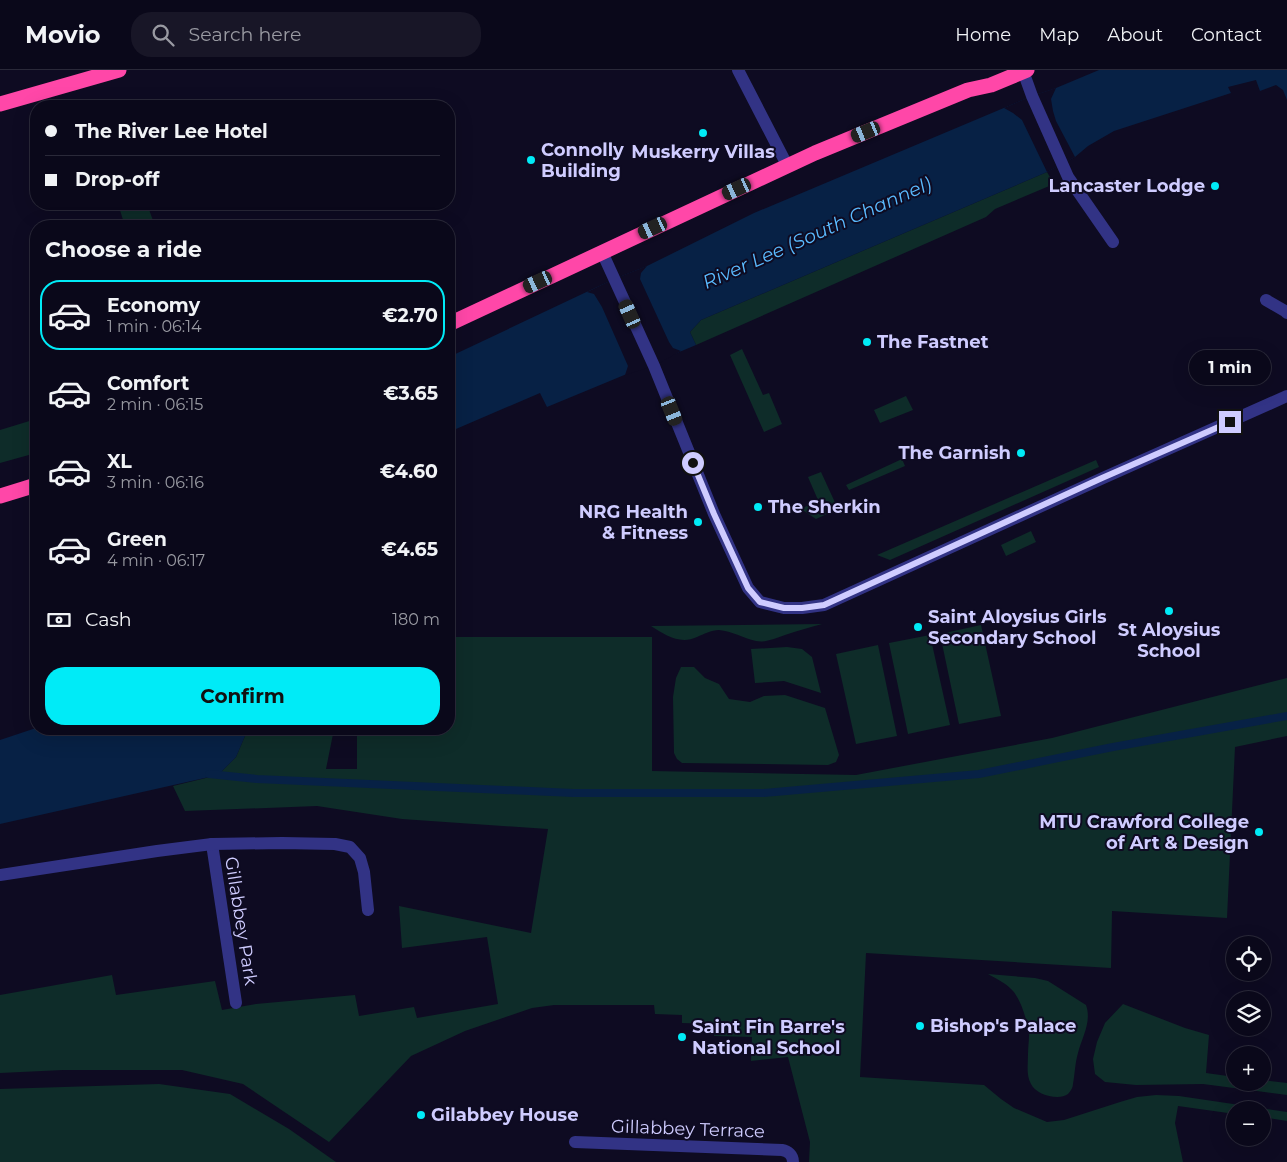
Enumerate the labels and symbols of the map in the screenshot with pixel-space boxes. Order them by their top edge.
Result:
car [849,119,882,145]
marker: Muskerry Villas [697,127,709,139]
place label: Connolly Building [541,139,624,182]
place label: Muskerry Villas [631,141,775,163]
marker: Connolly Building [525,154,537,166]
water label: River Lee (South Channel) [699,172,935,294]
place label: Lancaster Lodge [1048,175,1205,197]
car [720,176,753,202]
marker: Lancaster Lodge [1209,180,1221,192]
car [636,215,669,241]
car [521,269,554,295]
car [617,297,642,331]
place label: The Fastnet [877,331,989,353]
marker: The Fastnet [861,336,873,348]
callout: 1 min [1189,350,1271,384]
car [659,394,684,428]
route end [1219,411,1241,433]
place label: The Garnish [898,442,1011,464]
marker: The Garnish [1015,447,1027,459]
route start [682,452,704,474]
place label: The Sherkin [768,496,881,518]
place label: NRG Health & Fitness [579,501,688,544]
marker: The Sherkin [752,501,764,513]
marker: NRG Health & Fitness [692,516,704,528]
marker: St Aloysius School [1163,605,1175,617]
place label: Saint Aloysius Girls Secondary School [928,606,1107,649]
place label: St Aloysius School [1118,619,1221,662]
marker: Saint Aloysius Girls Secondary School [912,621,924,633]
place label: MTU Crawford College of Art & Design [1039,811,1249,854]
marker: MTU Crawford College of Art & Design [1253,826,1265,838]
street label: Gillabbey Park [220,855,262,987]
place label: Bishop's Palace [930,1015,1076,1037]
place label: Saint Fin Barre's National School [692,1016,845,1059]
marker: Bishop's Palace [914,1020,926,1032]
marker: Saint Fin Barre's National School [676,1031,688,1043]
place label: Gilabbey House [431,1104,579,1126]
marker: Gilabbey House [415,1109,427,1121]
street label: Gillabbey Terrace [611,1115,765,1143]

